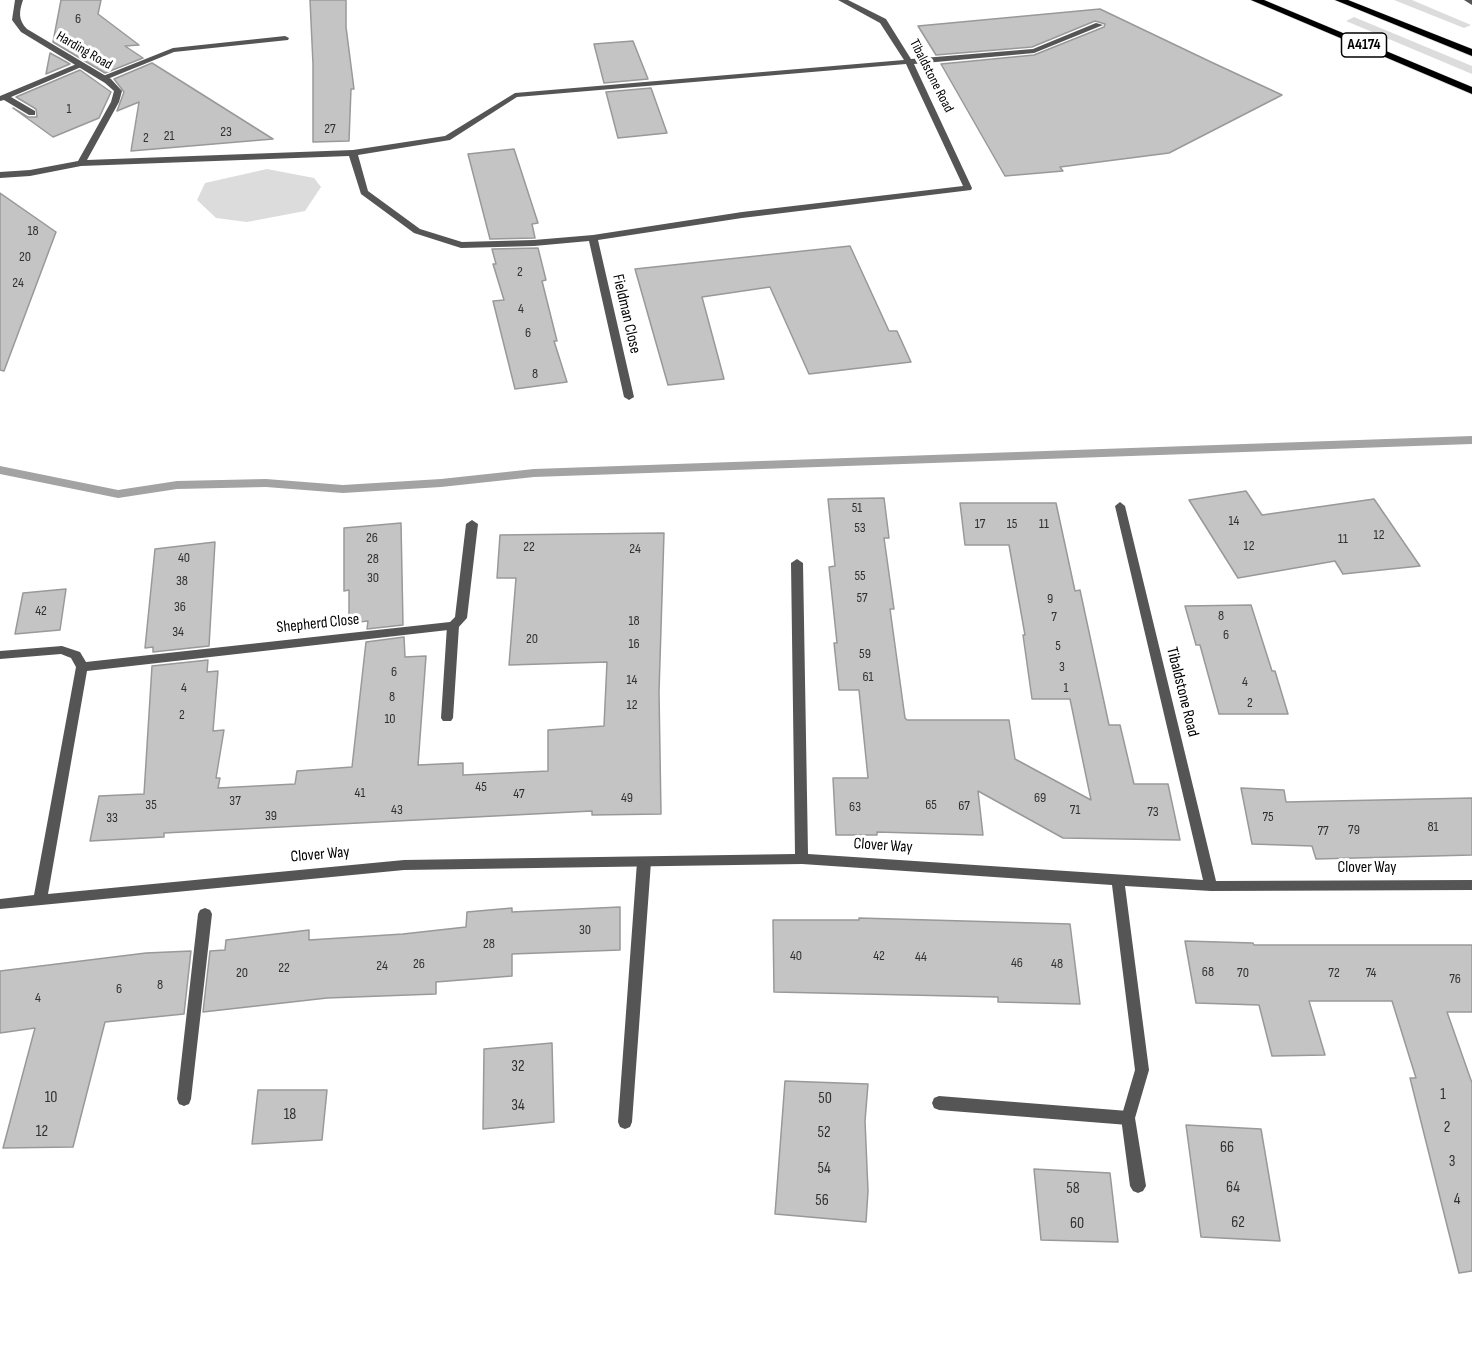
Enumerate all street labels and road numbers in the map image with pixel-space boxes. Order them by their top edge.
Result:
street label: Harding Road [53,28,115,74]
road number: A4174 [1342,33,1386,57]
street label: Tibaldstone Road [905,37,957,115]
street label: Fieldman Close [608,273,644,355]
street label: Shepherd Close [276,610,360,638]
street label: Tibaldstone Road [1162,645,1202,739]
street label: Clover Way [853,834,913,858]
street label: Clover Way [290,843,350,867]
street label: Clover Way [1337,858,1397,878]

